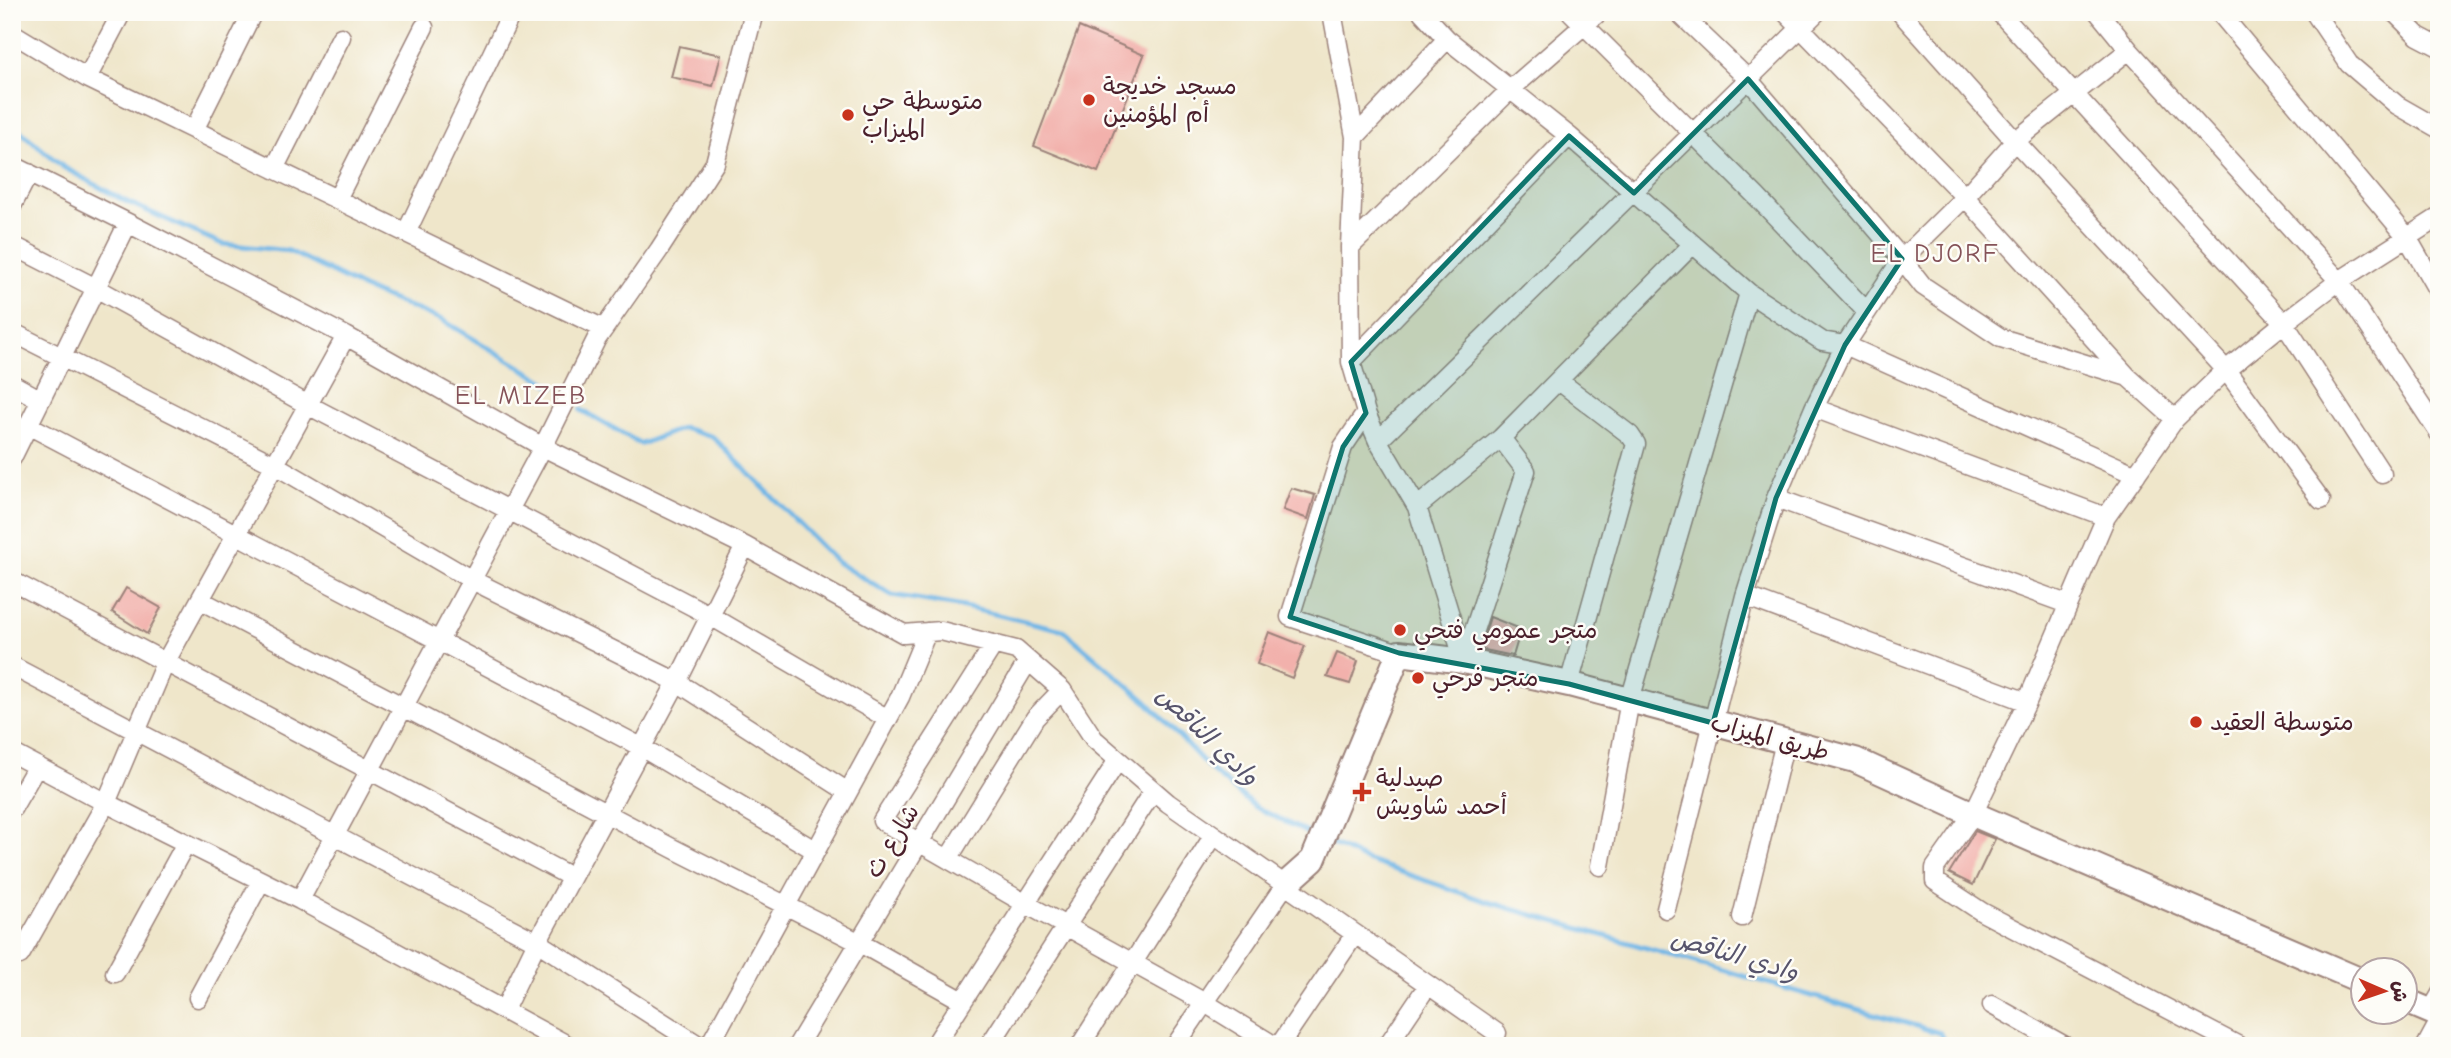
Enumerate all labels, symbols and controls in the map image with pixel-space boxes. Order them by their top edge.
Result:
place label: مسجد خديجة أم المؤمنين [1103,72,1237,132]
place label: متوسطة حي الميزاب [862,87,983,143]
marker: مسجد خديجة أم المؤمنين [1081,92,1097,108]
marker: متوسطة حي الميزاب [840,107,856,123]
district label: EL DJORF [1871,239,1999,269]
district label: EL MIZEB [455,381,587,411]
place label: متجر عمومي فتحي [1414,616,1597,651]
marker: متجر عمومي فتحي [1392,622,1408,638]
place label: متجر فرحي [1432,664,1539,699]
marker: متجر فرحي [1410,670,1426,686]
water label: وادي الناقص [1148,679,1265,794]
street label: طريق الميزاب [1708,708,1832,766]
place label: متوسطة العقيد [2210,708,2354,737]
marker: متوسطة العقيد [2188,714,2204,730]
place label: صيدلية أحمد شاويش [1376,764,1507,820]
marker: صيدلية أحمد شاويش [1354,784,1370,800]
street label: شارع ث [859,799,927,884]
water label: وادي الناقص [1667,922,1802,990]
north arrow [2350,956,2420,1026]
text: ش [2389,981,2411,1002]

